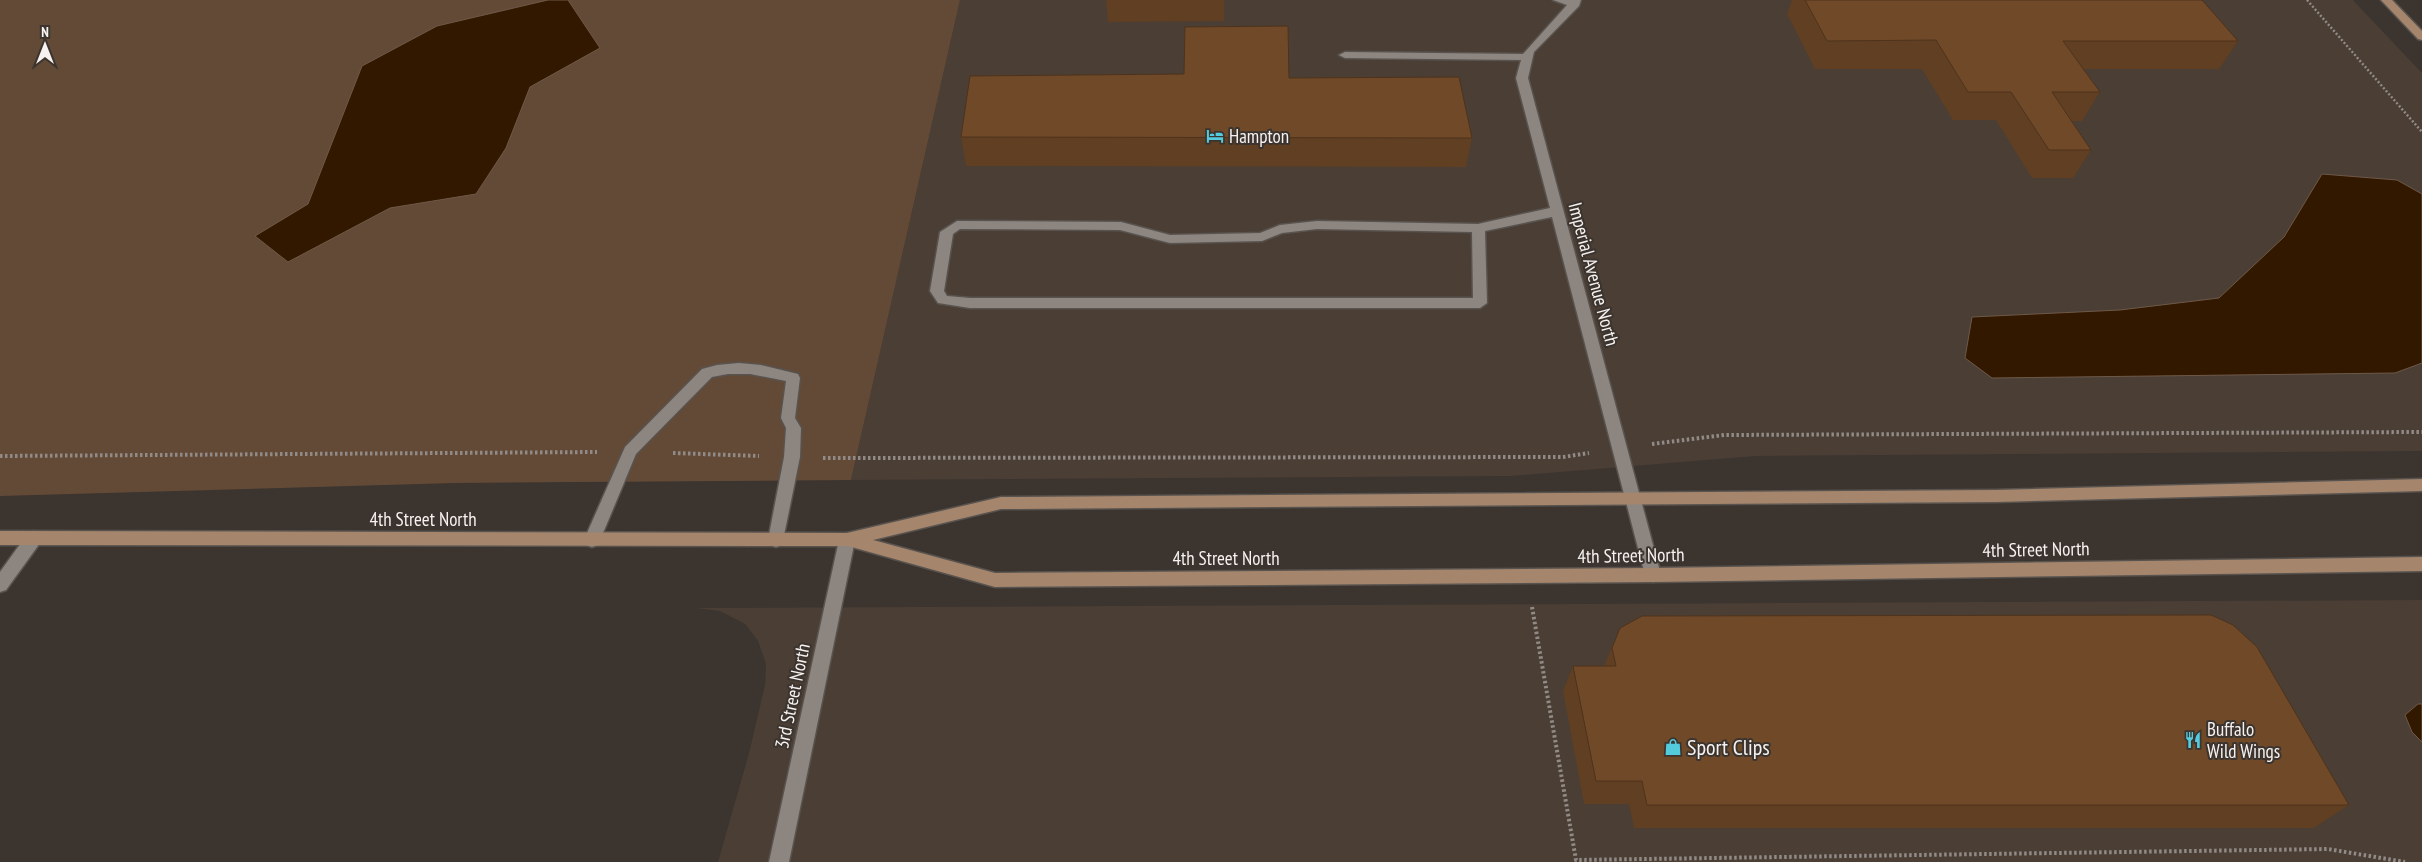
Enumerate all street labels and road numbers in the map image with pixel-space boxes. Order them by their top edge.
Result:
street label: Imperial Avenue North [1563,200,1625,348]
street label: 4th Street North [369,507,477,531]
street label: 4th Street North [1982,536,2090,562]
street label: 4th Street North [1577,542,1685,568]
street label: 4th Street North [1172,546,1280,570]
street label: 3rd Street North [769,641,815,751]

